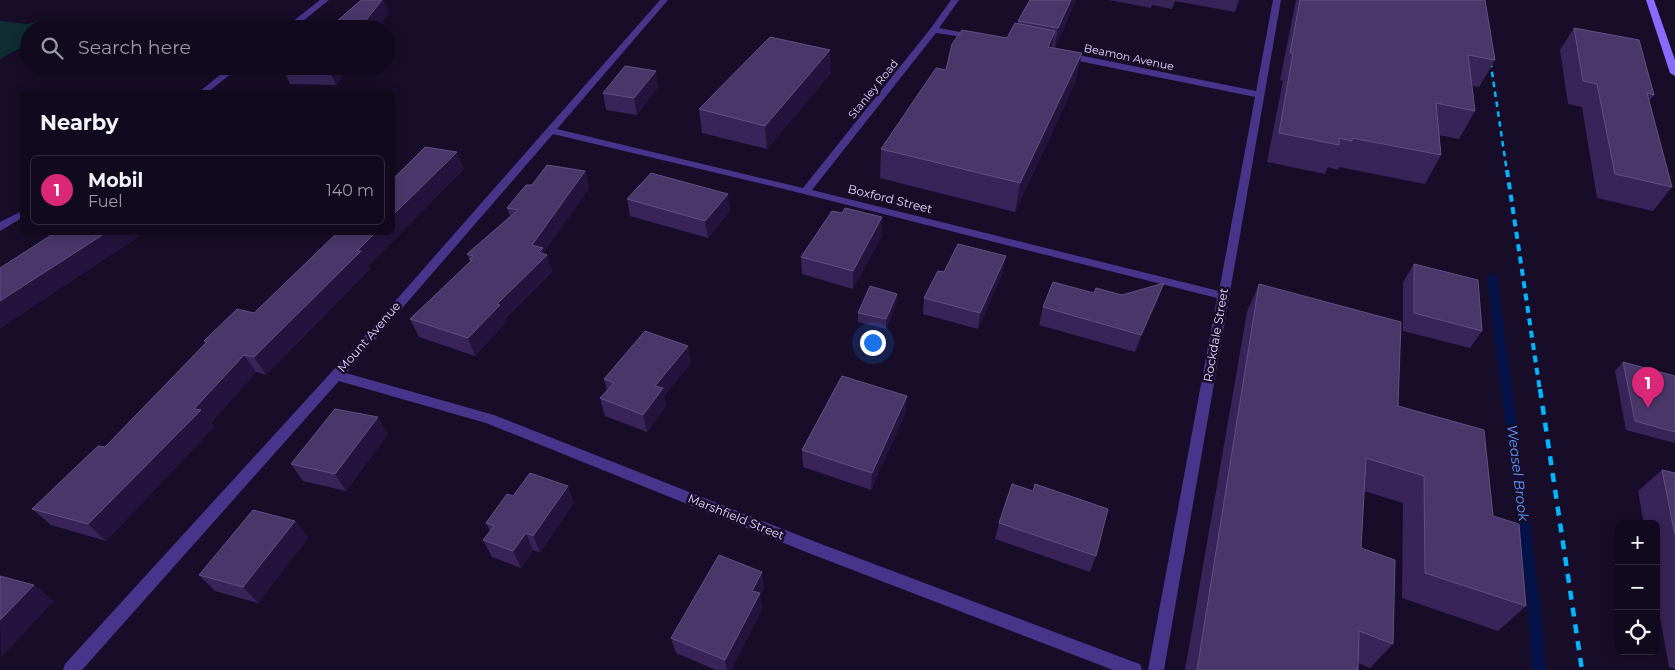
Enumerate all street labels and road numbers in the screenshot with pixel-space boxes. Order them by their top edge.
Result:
street label: Beamon Avenue [1083,41,1176,73]
street label: Stanley Road [845,57,901,121]
street label: Boxford Street [846,181,934,216]
street label: Rockdale Street [1200,287,1231,383]
street label: Mount Avenue [334,298,403,375]
street label: Marshfield Street [686,490,787,543]

